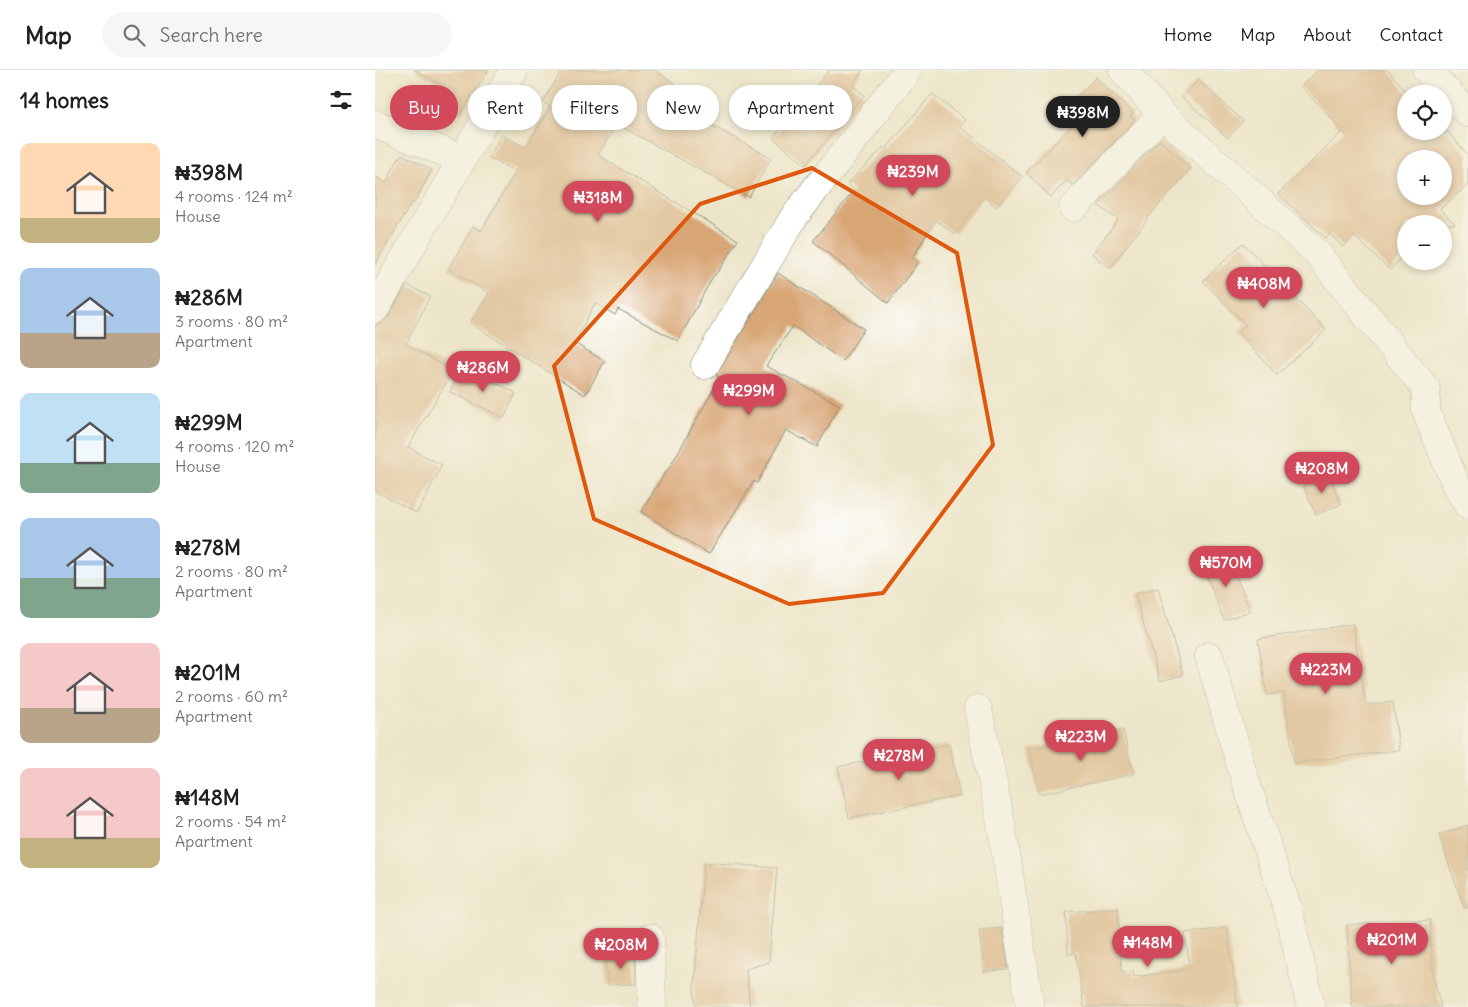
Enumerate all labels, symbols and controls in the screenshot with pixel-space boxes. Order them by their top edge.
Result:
search box [102,12,452,57]
text: Map [25,20,72,50]
icon: search [120,21,148,49]
text: Search here [160,23,263,47]
text: Home [1164,23,1212,46]
text: Map [1240,23,1275,46]
text: About [1303,23,1351,46]
text: Contact [1379,23,1443,46]
chip: Buy [390,85,458,130]
chip: Rent [468,85,542,130]
chip: Filters [552,85,637,130]
chip: New [647,85,719,130]
chip: Apartment [729,85,852,130]
map controls [1397,85,1452,270]
button: locate [1397,85,1452,140]
icon: filters [327,86,355,114]
text: 14 homes [20,87,109,114]
pin: ₦398M [1048,96,1118,138]
text: ₦398M [1057,102,1109,122]
button: + [1397,150,1452,205]
pin: ₦239M [878,154,948,197]
text: ₦398M [175,159,243,186]
text: ₦239M [887,161,939,181]
icon: home [60,163,120,223]
pin: ₦318M [563,180,633,223]
text: 4 rooms · 124 m² [175,186,293,206]
text: ₦318M [573,187,623,207]
text: House [175,206,221,226]
button: − [1397,215,1452,270]
pin: ₦408M [1229,266,1299,309]
text: ₦408M [1237,273,1291,293]
text: ₦286M [175,284,243,311]
icon: home [60,288,120,348]
text: 3 rooms · 80 m² [175,311,288,331]
text: Apartment [175,331,253,351]
pin: ₦286M [448,350,518,393]
text: ₦286M [457,357,509,377]
pin: ₦299M [714,374,784,416]
text: ₦299M [723,380,775,400]
text: ₦299M [175,409,243,436]
icon: home [60,413,120,473]
text: 4 rooms · 120 m² [175,436,294,456]
pin: ₦208M [1287,452,1357,494]
text: House [175,456,221,476]
text: ₦208M [1295,458,1349,478]
text: ₦278M [175,534,241,561]
icon: home [60,538,120,598]
pin: ₦570M [1191,546,1261,588]
text: ₦570M [1200,552,1252,572]
text: 2 rooms · 80 m² [175,561,288,581]
text: Apartment [175,581,253,601]
pin: ₦223M [1291,652,1361,695]
text: ₦201M [175,659,241,686]
text: ₦223M [1300,659,1352,679]
icon: home [60,663,120,723]
text: 2 rooms · 60 m² [175,686,288,706]
text: Apartment [175,706,253,726]
pin: ₦223M [1046,720,1116,762]
text: ₦223M [1055,726,1107,746]
pin: ₦278M [864,738,934,781]
text: ₦278M [874,745,924,765]
text: ₦148M [175,784,240,811]
icon: home [60,788,120,848]
text: 2 rooms · 54 m² [175,811,287,831]
text: Apartment [175,831,253,851]
pin: ₦201M [1357,922,1427,965]
pin: ₦148M [1113,926,1183,968]
pin: ₦208M [586,928,656,970]
text: ₦201M [1367,929,1417,949]
text: ₦148M [1123,932,1173,952]
text: ₦208M [594,934,648,954]

